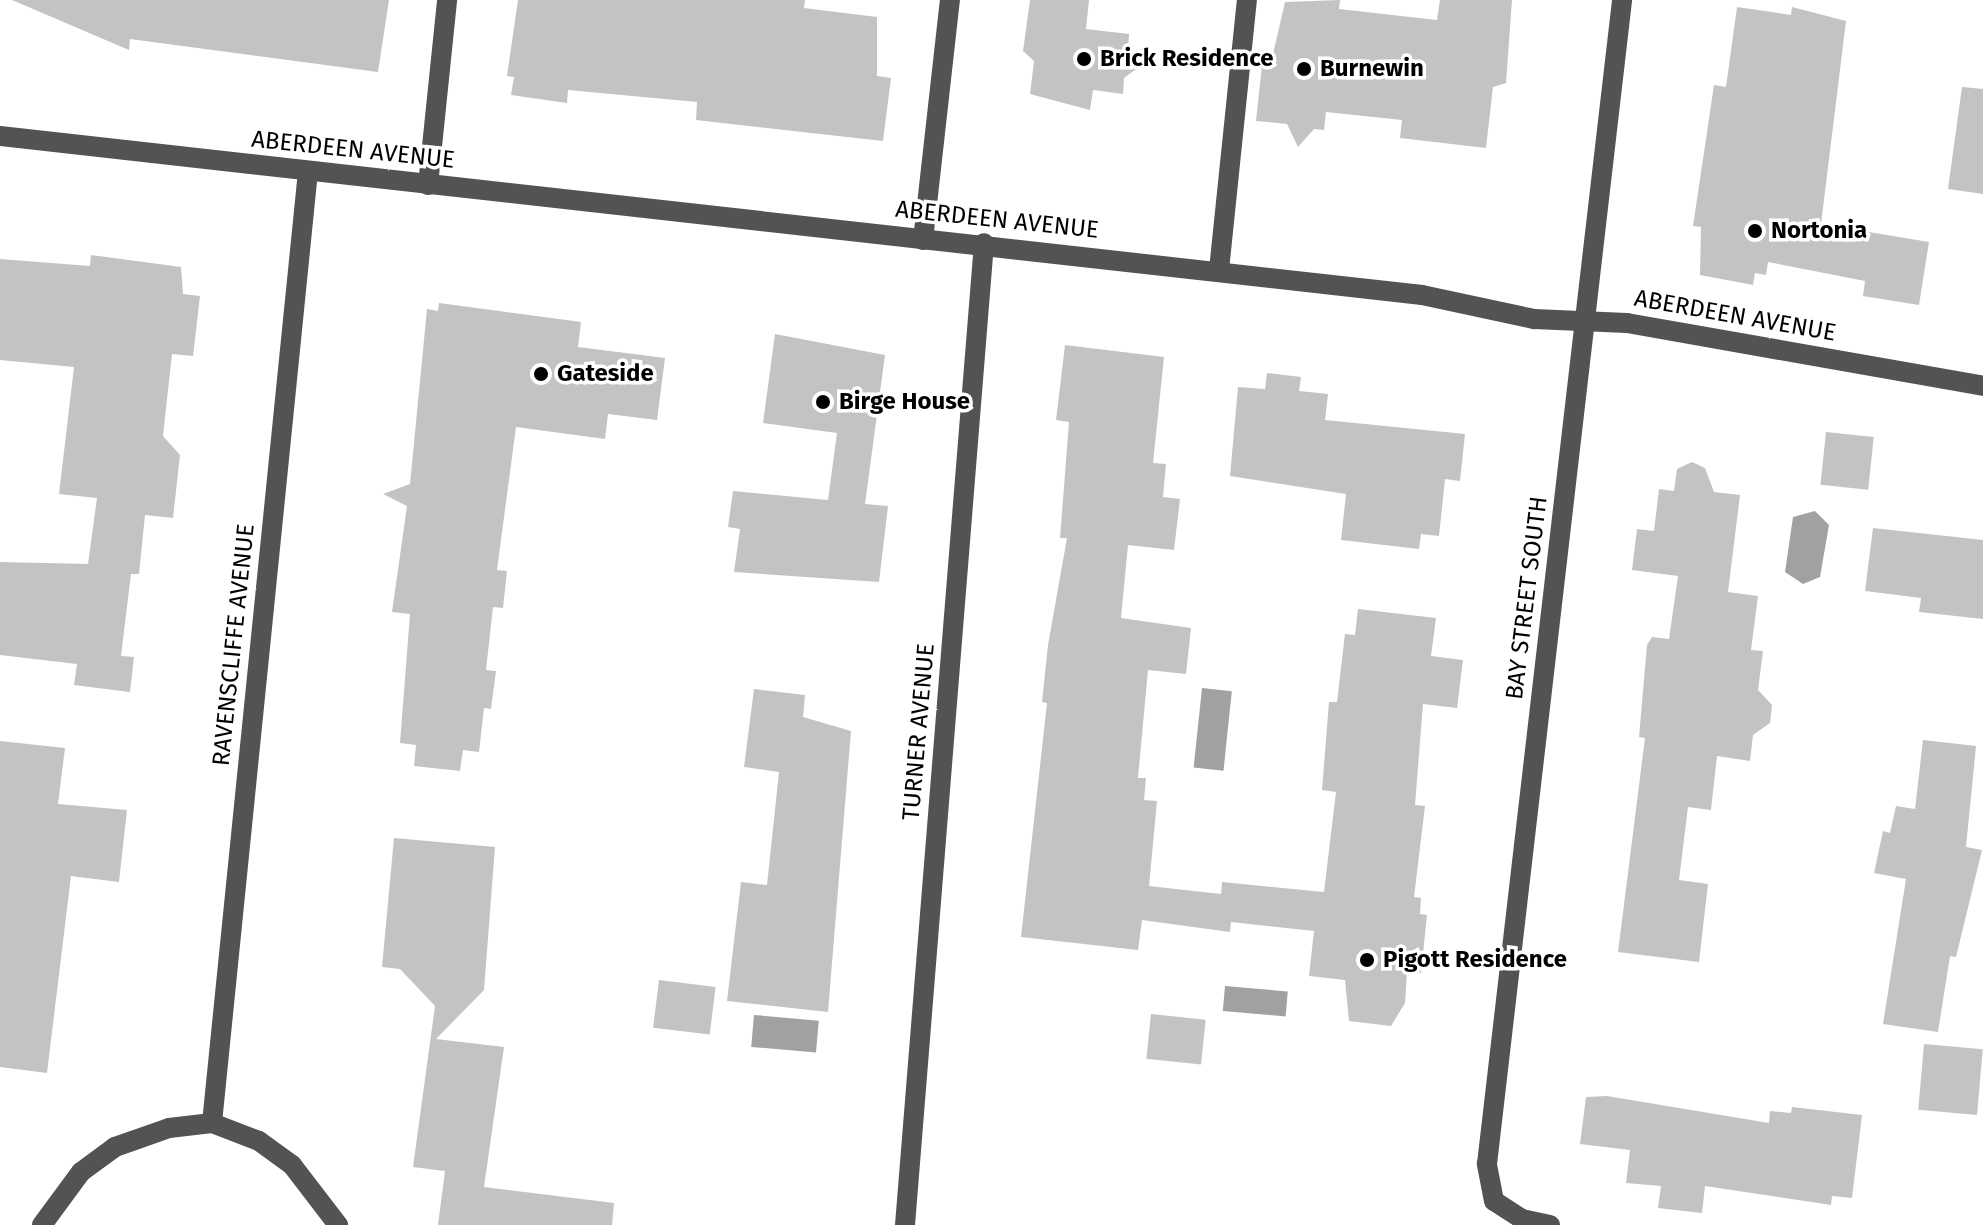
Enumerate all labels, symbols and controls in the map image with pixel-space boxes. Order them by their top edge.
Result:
place label: Brick Residence [1100,45,1273,73]
marker: Brick Residence [1075,50,1093,68]
place label: Burnewin [1320,55,1424,83]
marker: Burnewin [1295,60,1313,78]
street label: ABERDEEN AVENUE [250,125,456,175]
street label: ABERDEEN AVENUE [894,195,1100,245]
place label: Nortonia [1771,217,1867,245]
marker: Nortonia [1746,222,1764,240]
street label: ABERDEEN AVENUE [1632,284,1838,348]
place label: Gateside [557,360,654,388]
marker: Gateside [532,365,550,383]
place label: Birge House [839,388,970,416]
marker: Birge House [814,393,832,411]
street label: BAY STREET SOUTH [1500,495,1554,701]
street label: RAVENSCLIFFE AVENUE [207,522,261,768]
street label: TURNER AVENUE [897,642,941,822]
place label: Pigott Residence [1383,946,1567,974]
marker: Pigott Residence [1358,951,1376,969]

